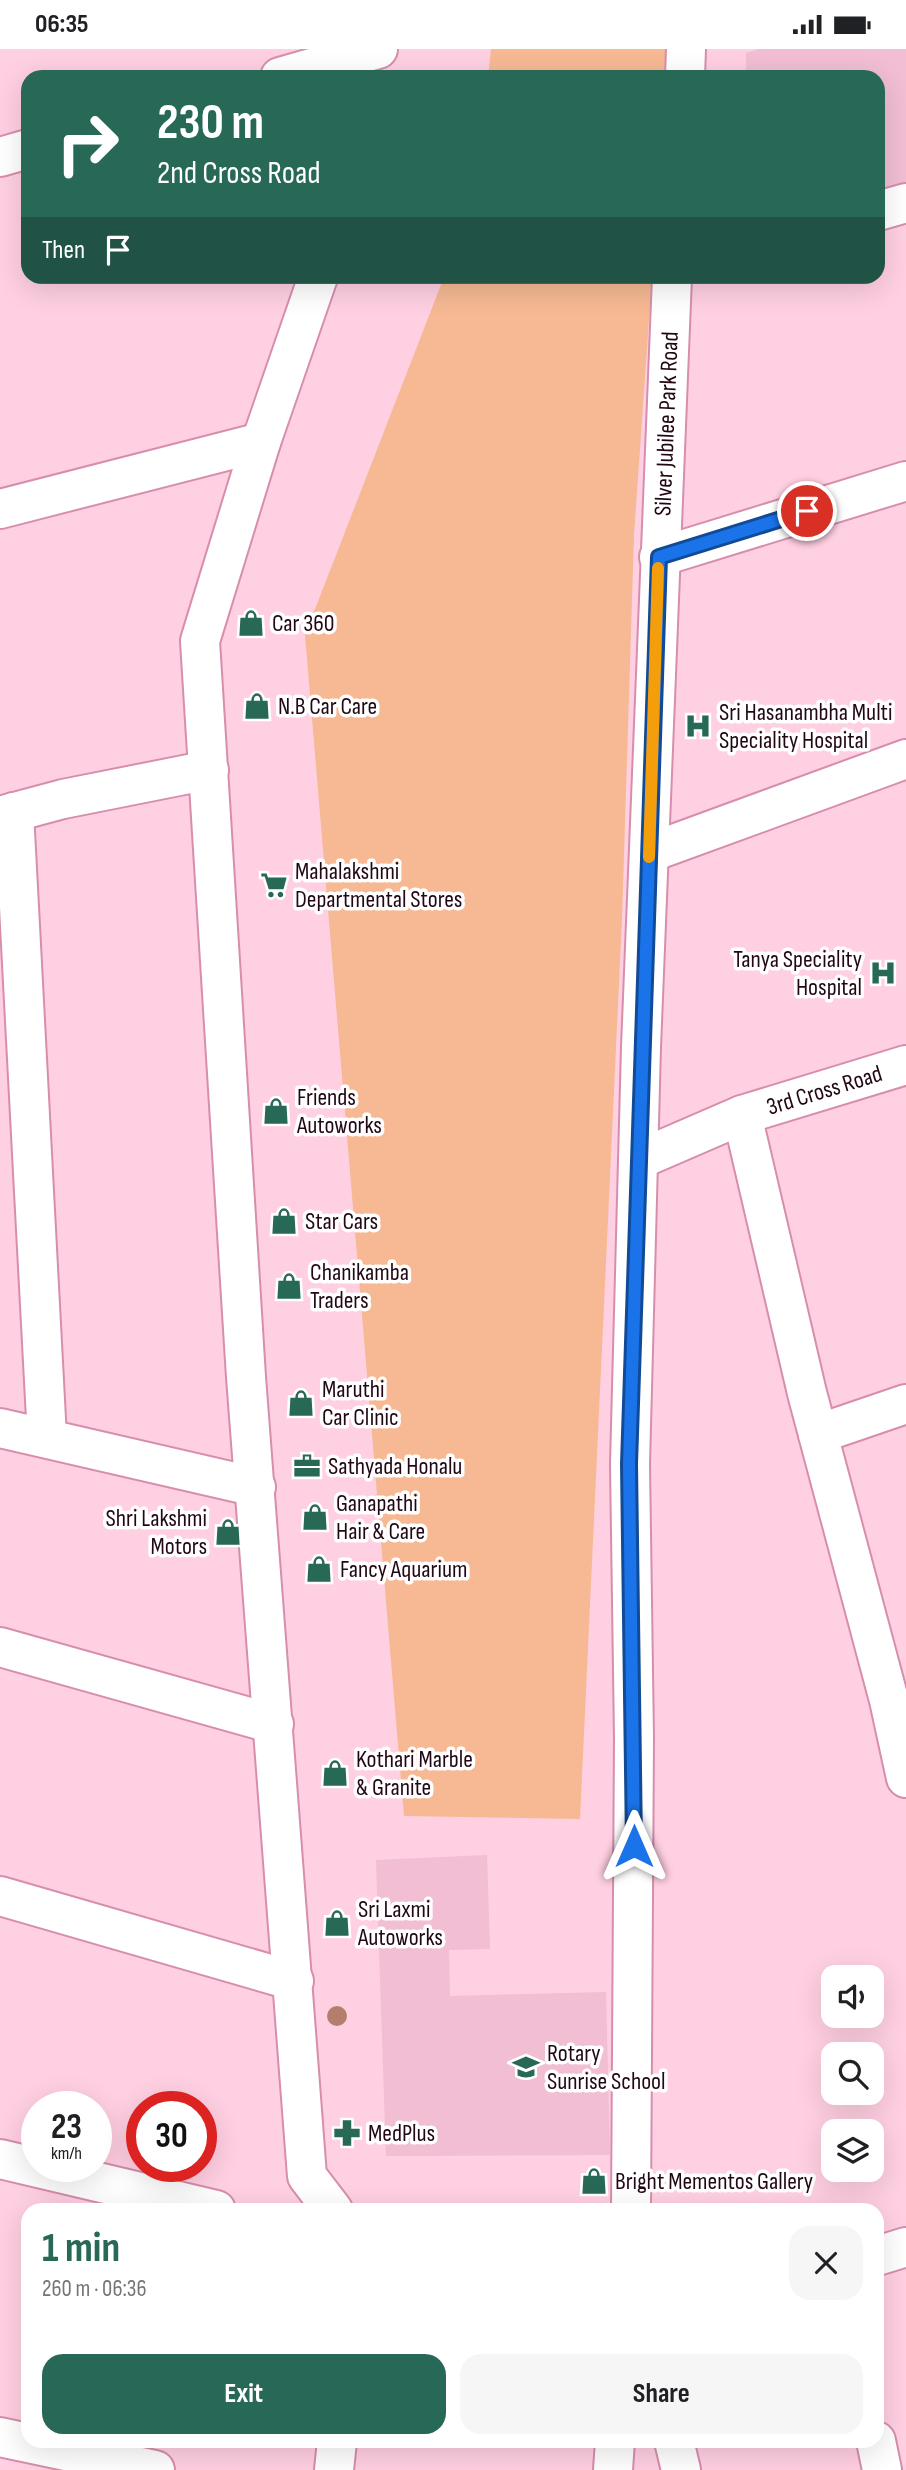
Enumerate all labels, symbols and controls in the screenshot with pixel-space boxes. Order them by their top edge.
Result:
text: 06:35 [35,9,88,40]
text: 230 m [157,94,264,153]
icon: right [42,98,133,189]
text: 2nd Cross Road [157,154,321,193]
icon: arrive [99,231,137,269]
text: Then [42,235,85,266]
street label: Silver Jubilee Park Road [648,331,684,517]
pin [777,481,837,541]
icon: arrive [788,492,826,530]
shop icon: Car 360 [236,608,266,638]
place label: Car 360 [272,609,334,638]
shop icon: N.B Car Care [242,691,272,721]
place label: N.B Car Care [278,692,377,721]
place label: Sri Hasanambha Multi Speciality Hospital [719,698,892,755]
hospital icon: Sri Hasanambha Multi Speciality Hospital [683,711,713,741]
place label: Mahalakshmi Departmental Stores [295,857,462,914]
supermarket icon: Mahalakshmi Departmental Stores [259,870,289,900]
place label: Tanya Speciality Hospital [733,945,862,1002]
hospital icon: Tanya Speciality Hospital [868,958,898,988]
street label: 3rd Cross Road [763,1059,886,1121]
place label: Friends Autoworks [296,1083,382,1140]
shop icon: Friends Autoworks [261,1096,291,1126]
shop icon: Star Cars [269,1206,299,1236]
place label: Star Cars [305,1207,378,1236]
place label: Chanikamba Traders [310,1258,409,1315]
shop icon: Chanikamba Traders [274,1271,304,1301]
place label: Maruthi Car Clinic [322,1375,399,1432]
shop icon: Maruthi Car Clinic [286,1388,316,1418]
office icon: Sathyada Honalu [292,1451,322,1481]
place label: Sathyada Honalu [328,1452,462,1481]
place label: Ganapathi Hair & Care [336,1489,425,1546]
shop icon: Ganapathi Hair & Care [300,1502,330,1532]
place label: Shri Lakshmi Motors [106,1504,207,1561]
shop icon: Shri Lakshmi Motors [213,1517,243,1547]
shop icon: Fancy Aquarium [304,1554,334,1584]
place label: Fancy Aquarium [340,1555,467,1584]
place label: Kothari Marble & Granite [356,1745,473,1802]
shop icon: Kothari Marble & Granite [320,1758,350,1788]
position arrow [597,1809,671,1883]
place label: Sri Laxmi Autoworks [357,1895,443,1952]
shop icon: Sri Laxmi Autoworks [322,1908,352,1938]
map controls [821,1965,884,2182]
button: sound [821,1965,884,2028]
place label: Rotary Sunrise School [547,2039,666,2096]
button: search [821,2042,884,2105]
school or university icon: Rotary Sunrise School [511,2052,541,2082]
speed limit sign: 30 [126,2091,217,2182]
text: 23 [51,2106,82,2149]
pharmacy icon: MedPlus [332,2118,362,2148]
place label: MedPlus [368,2119,435,2148]
button: layers [821,2119,884,2182]
text: km/h [51,2143,82,2164]
shop icon: Bright Mementos Gallery [579,2166,609,2196]
place label: Bright Mementos Gallery [615,2167,813,2196]
text: 1 min [42,2223,120,2274]
button: close [789,2226,863,2300]
text: 260 m · 06:36 [42,2275,147,2303]
button: Exit [42,2354,446,2434]
button: Share [460,2354,863,2434]

